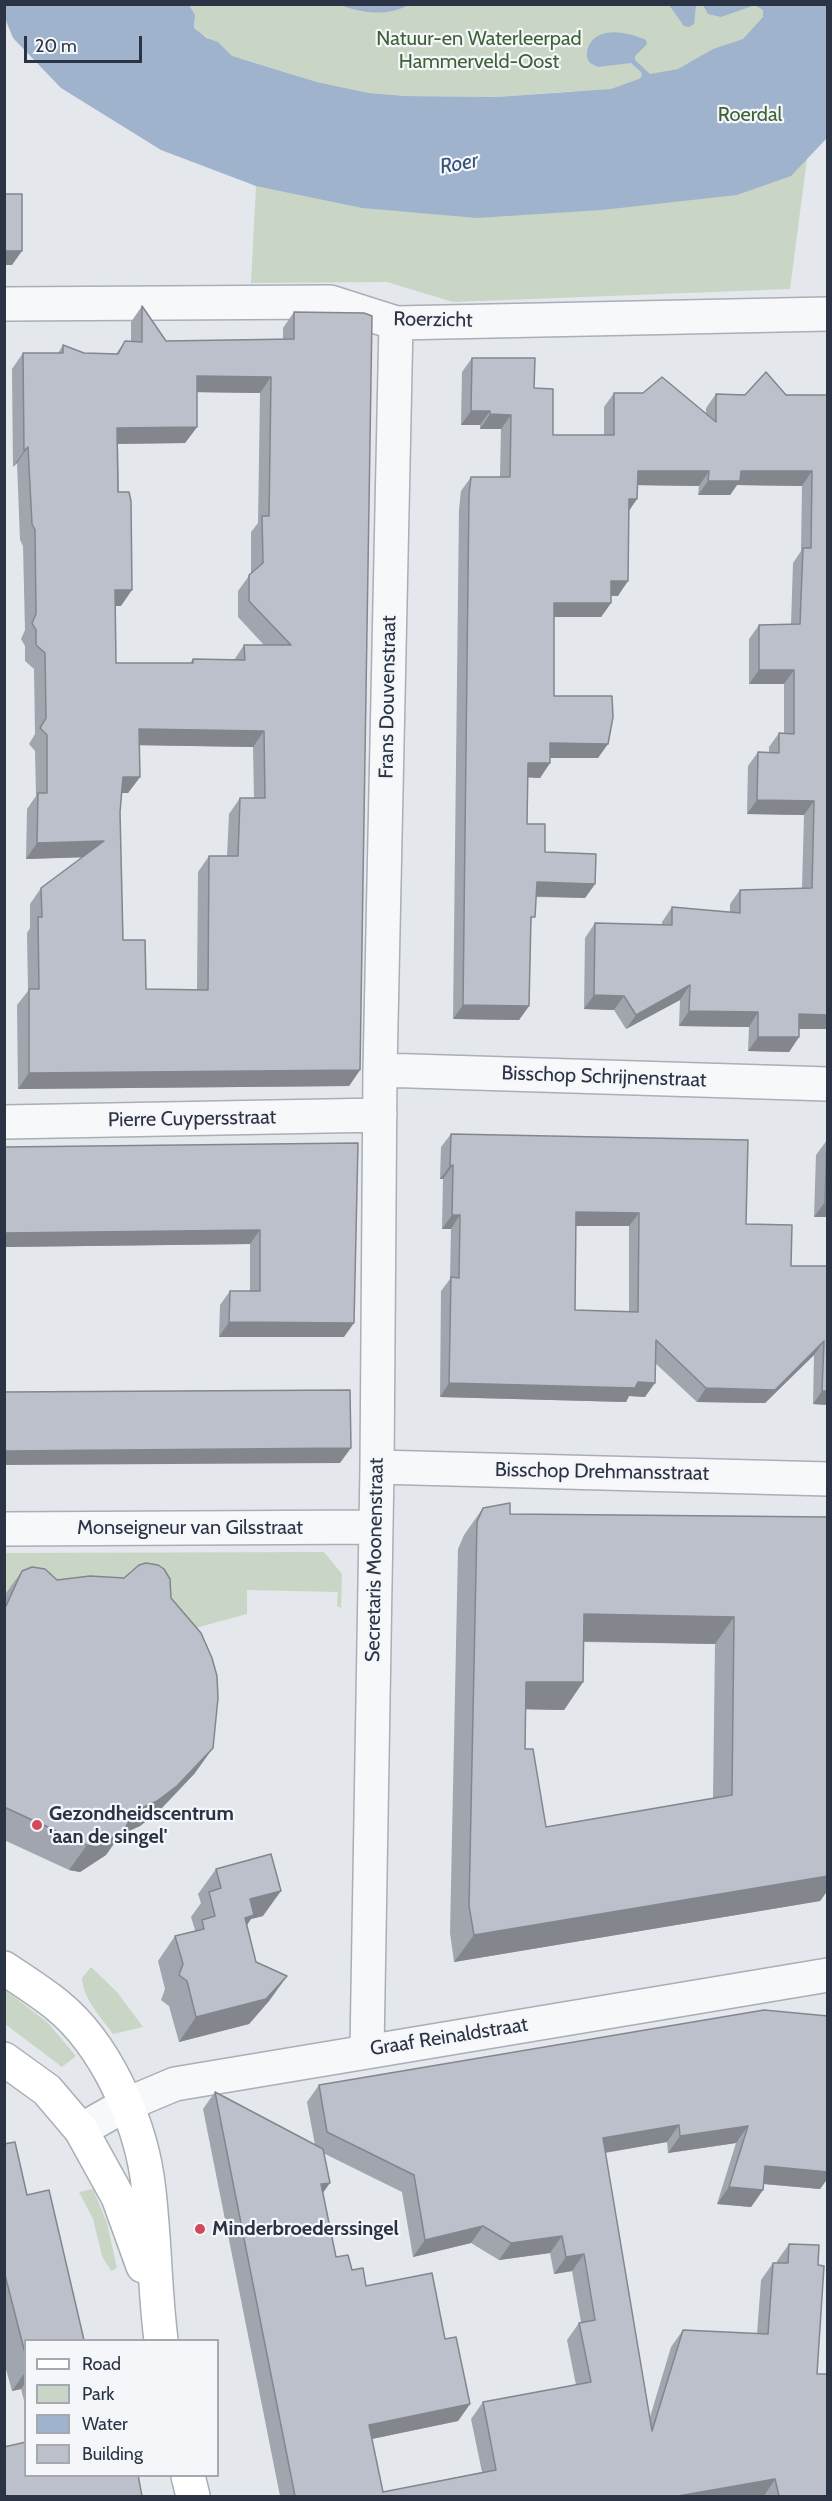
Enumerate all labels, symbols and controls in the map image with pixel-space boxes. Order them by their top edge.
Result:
scale bar [27,24,146,62]
park label: Natuur-en Waterleerpad Hammerveld-Oost [376,27,582,74]
text: 20 m [35,35,77,57]
park label: Roerdal [718,103,782,127]
water label: Roer [438,148,480,180]
street label: Roerzicht [393,307,473,333]
street label: Frans Douvenstraat [375,615,401,779]
street label: Bisschop Schrijnenstraat [501,1061,707,1093]
street label: Pierre Cuypersstraat [108,1106,276,1132]
street label: Secretaris Moonenstraat [361,1458,389,1662]
street label: Bisschop Drehmansstraat [495,1458,709,1486]
street label: Monseigneur van Gilsstraat [77,1516,303,1540]
place label: Gezondheidscentrum 'aan de singel' [49,1802,234,1849]
marker: Gezondheidscentrum 'aan de singel' [30,1818,44,1832]
street label: Graaf Reinaldstraat [368,2013,530,2061]
place label: Minderbroederssingel [212,2217,399,2241]
marker: Minderbroederssingel [193,2222,207,2236]
legend [24,2339,219,2477]
text: Road [82,2353,121,2375]
text: Park [82,2383,114,2405]
text: Water [82,2413,128,2435]
text: Building [82,2443,143,2465]

